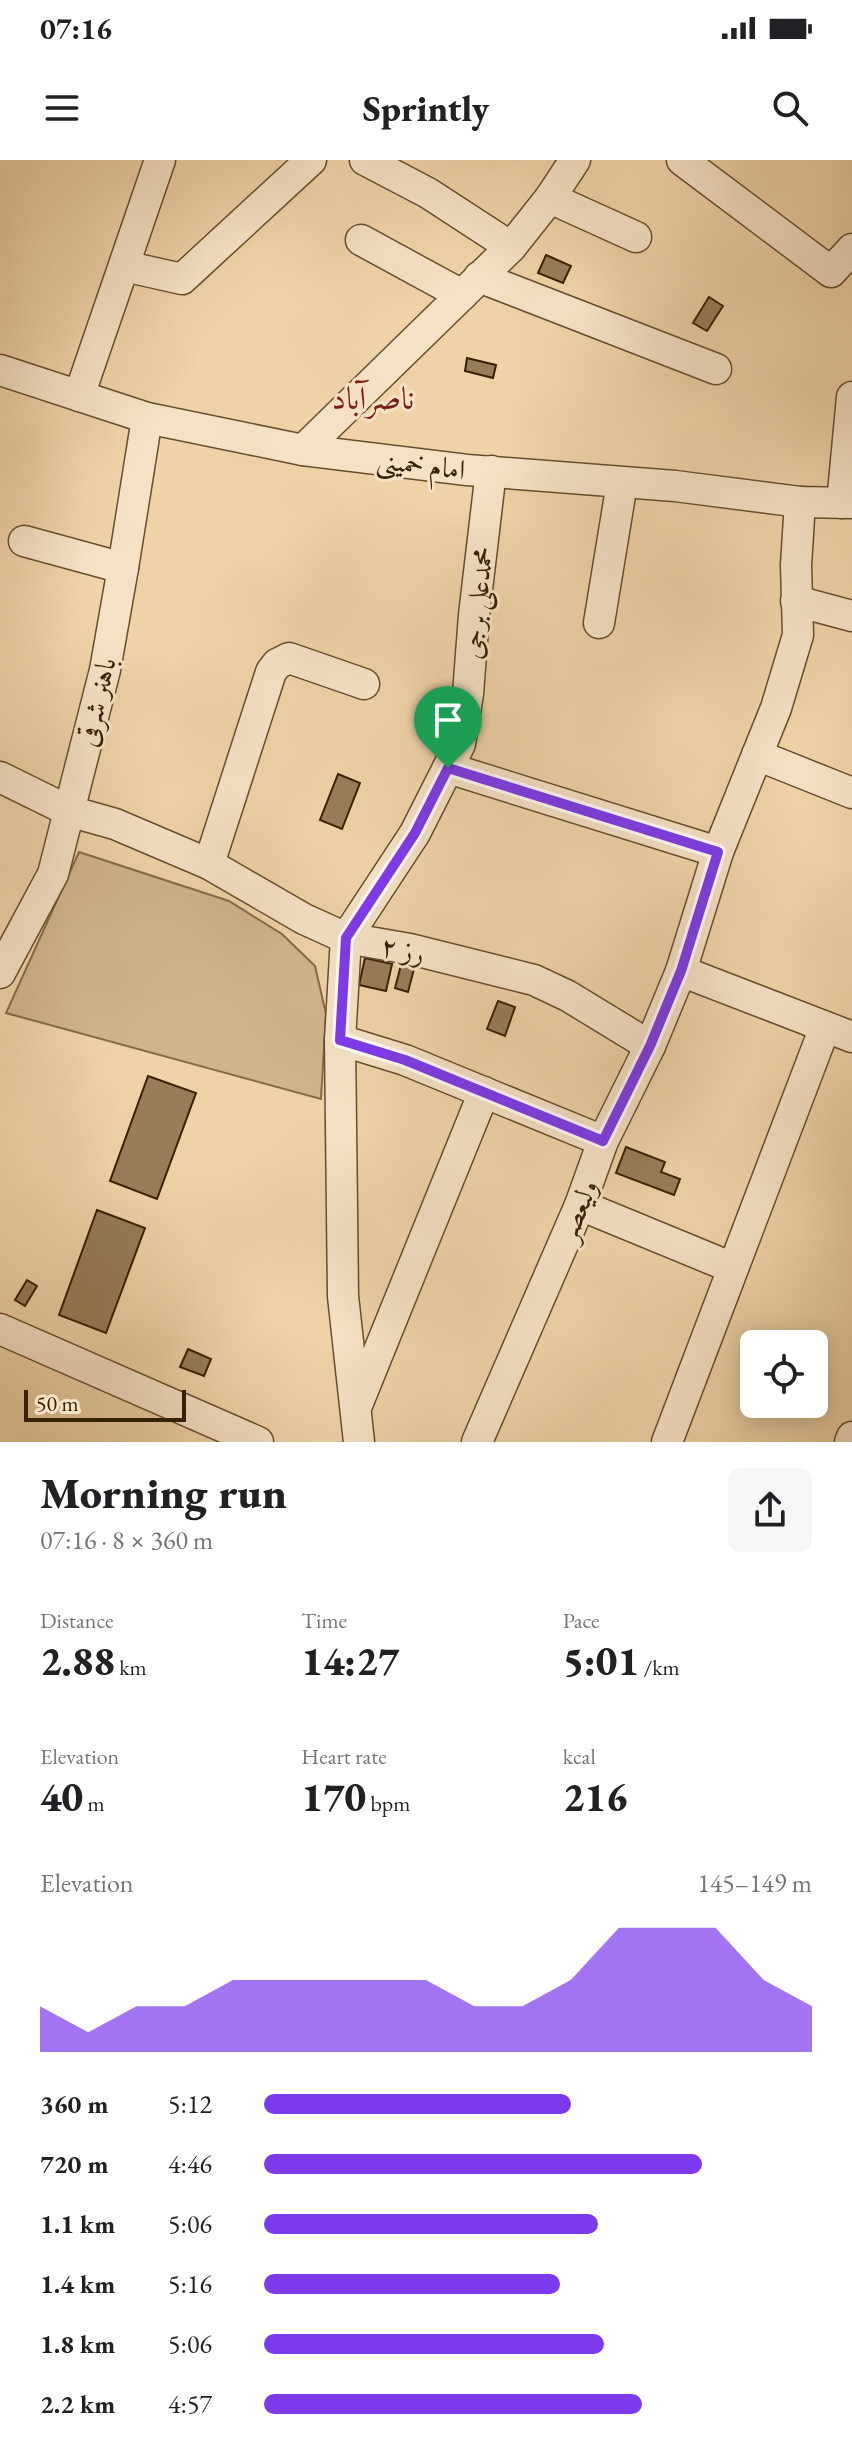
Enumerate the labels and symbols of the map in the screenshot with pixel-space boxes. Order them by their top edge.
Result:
district label: ناصرآباد [332,377,414,419]
street label: امام خمینی [374,441,468,494]
street label: محمدعلی برجی [453,545,504,661]
street label: باهنر شرقی [68,654,125,750]
pin [414,686,482,768]
street label: رز ۲ [378,927,428,971]
street label: ولیعصر [547,1174,606,1249]
scale bar [24,1386,186,1422]

